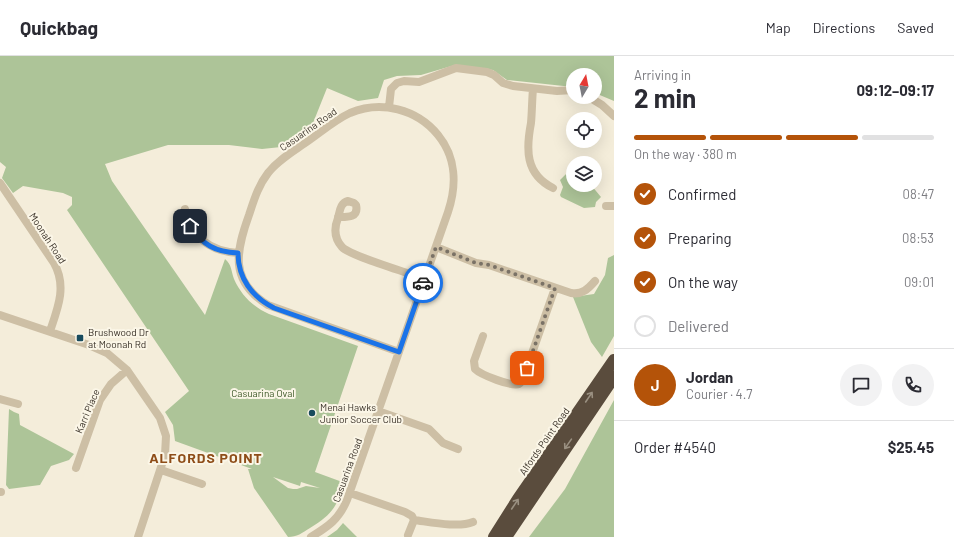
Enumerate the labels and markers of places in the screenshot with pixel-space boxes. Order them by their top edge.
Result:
pin [173,209,207,243]
place label: Brushwood Dr at Moonah Rd [88,326,149,350]
marker: Brushwood Dr at Moonah Rd [75,333,85,343]
pin [510,351,544,385]
place label: Menai Hawks Junior Soccer Club [320,401,402,425]
marker: Menai Hawks Junior Soccer Club [307,408,317,418]

